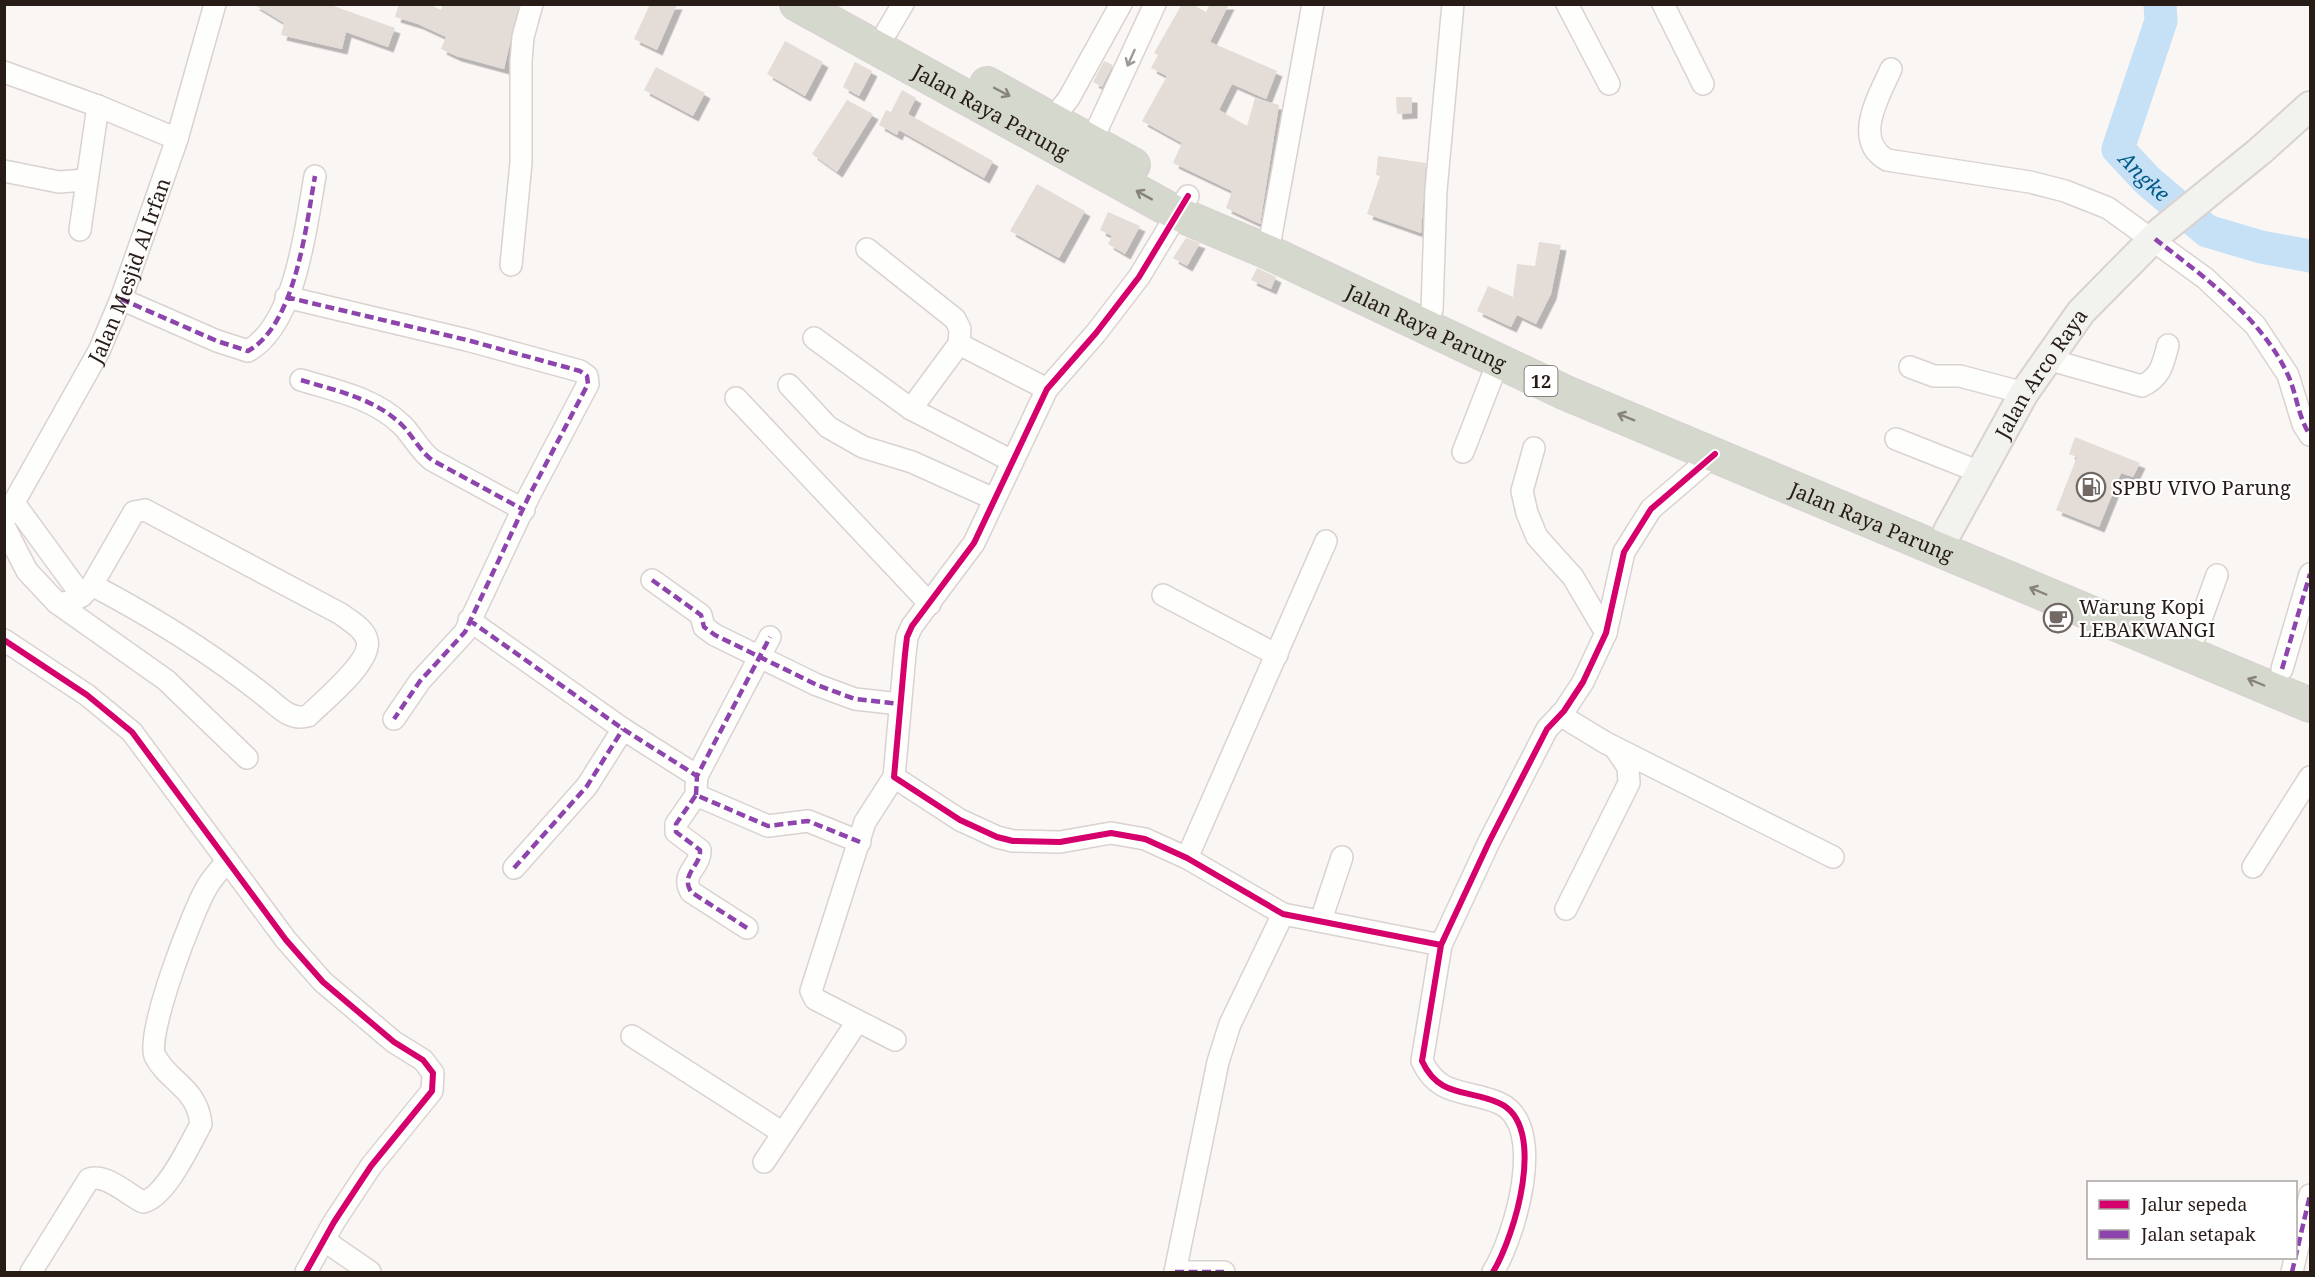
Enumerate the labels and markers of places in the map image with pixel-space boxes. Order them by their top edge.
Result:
fuel station icon: SPBU VIVO Parung [2075,471,2107,503]
place label: SPBU VIVO Parung [2112,474,2291,501]
place label: Warung Kopi LEBAKWANGI [2079,593,2215,643]
cafe icon: Warung Kopi LEBAKWANGI [2042,602,2074,634]

